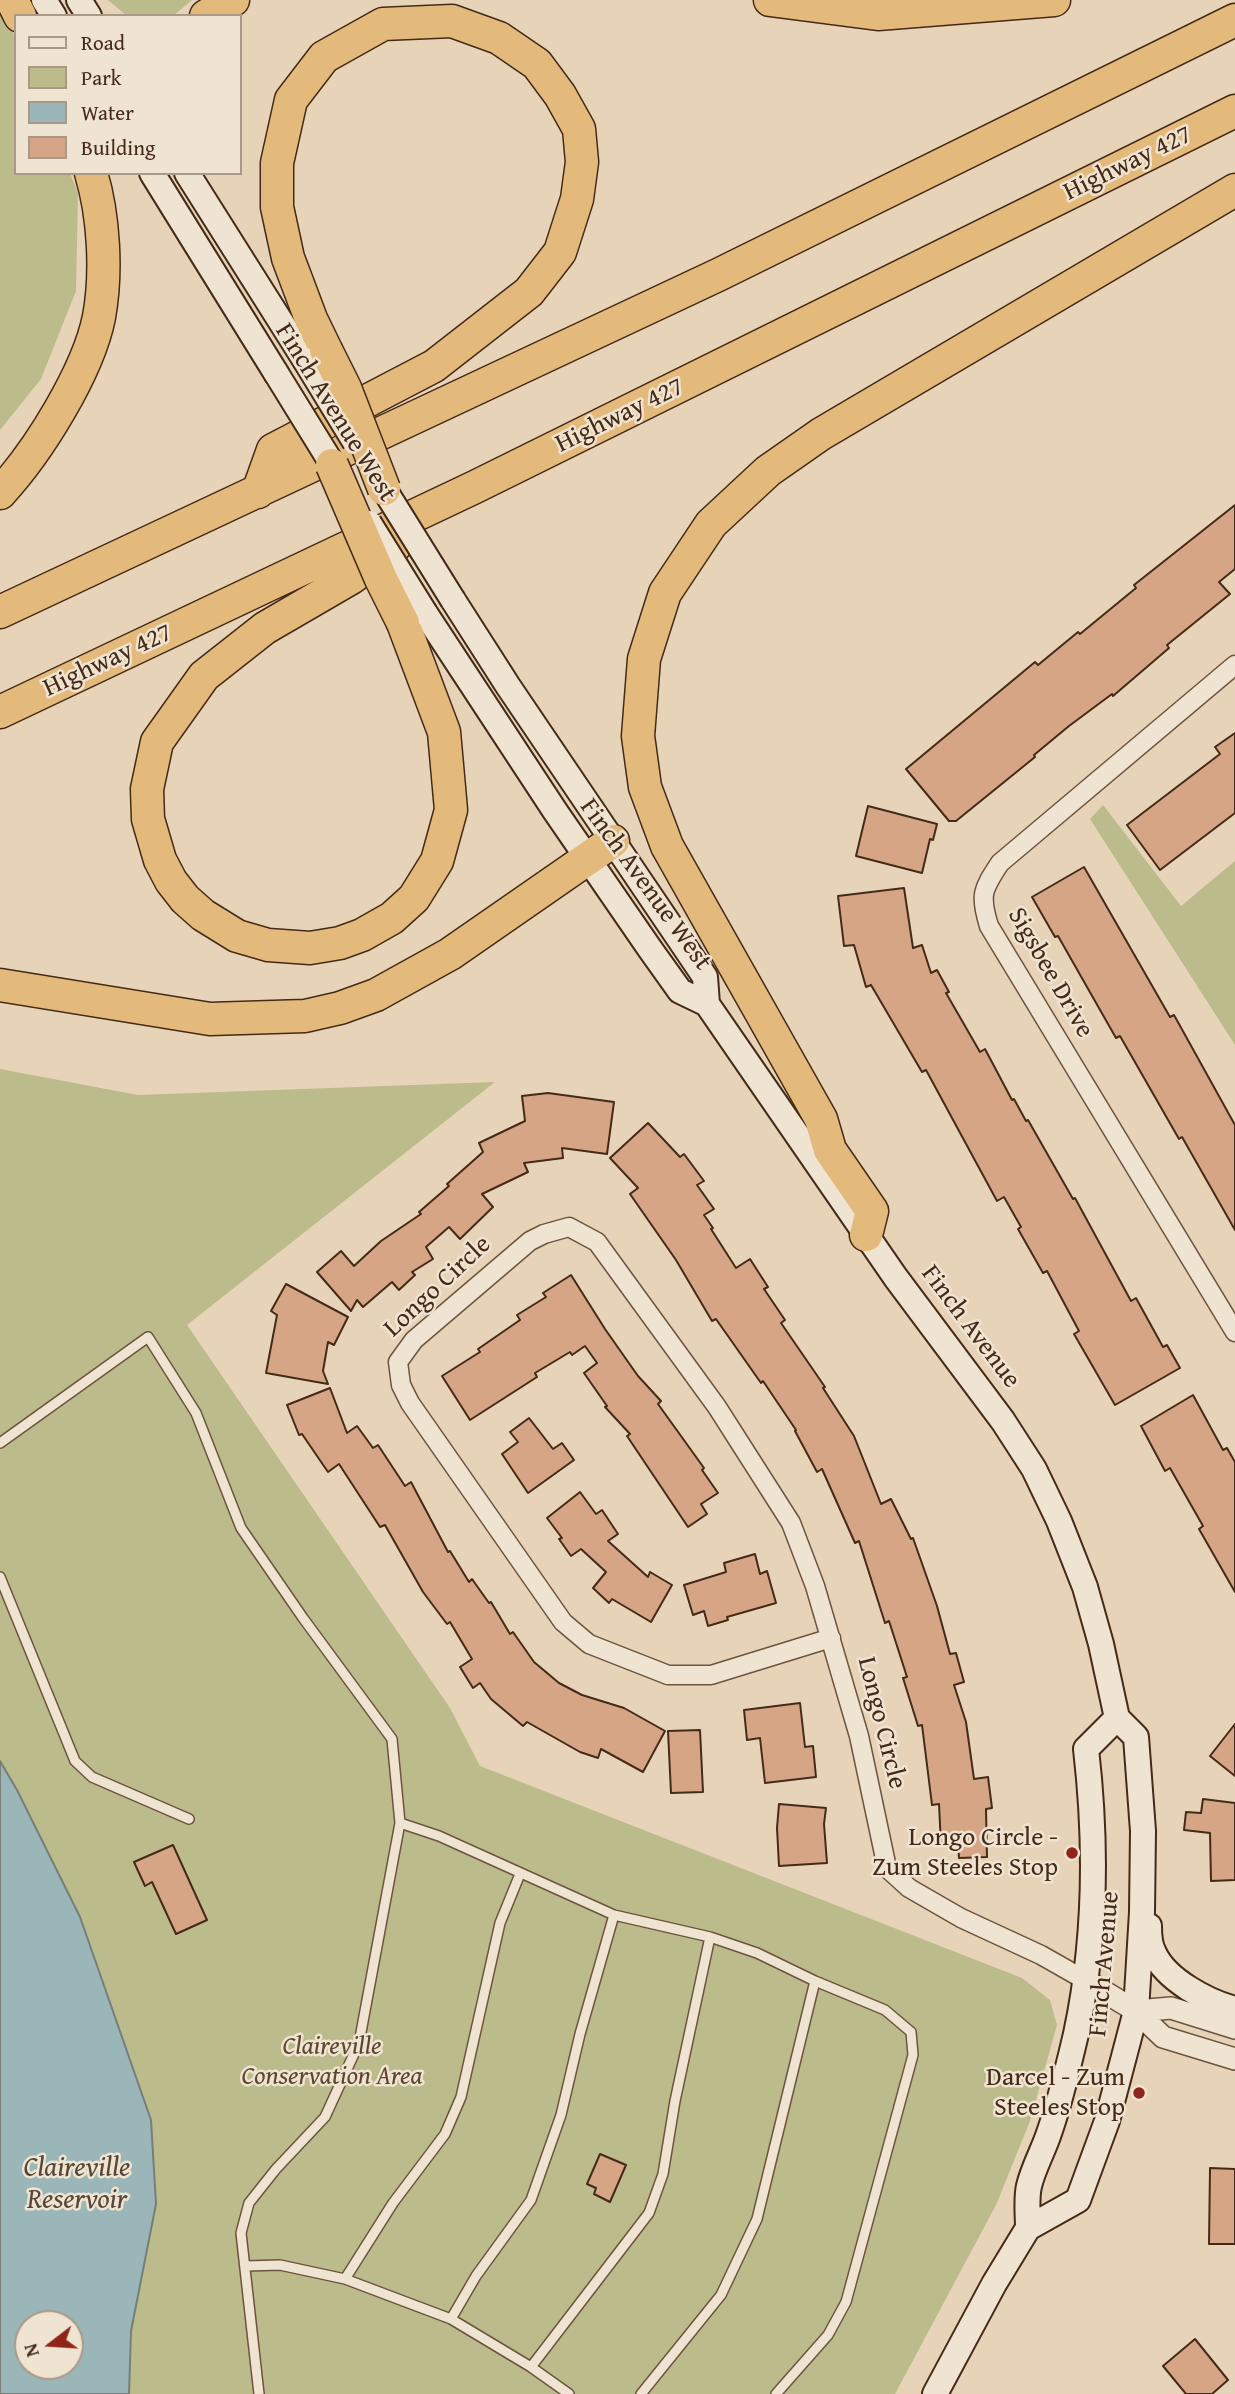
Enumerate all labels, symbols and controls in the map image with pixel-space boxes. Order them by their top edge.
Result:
legend [14,14,242,175]
text: Road [81,27,125,58]
text: Park [81,62,122,93]
text: Water [81,97,134,128]
street label: Highway 427 [1059,120,1197,208]
text: Building [81,132,155,163]
street label: Finch Avenue West [268,318,402,508]
street label: Highway 427 [551,372,689,460]
street label: Highway 427 [39,618,177,704]
street label: Finch Avenue West [572,793,718,977]
street label: Sigsbee Drive [1000,902,1100,1044]
street label: Longo Circle [378,1230,498,1344]
street label: Finch Avenue [914,1259,1026,1395]
street label: Longo Circle [850,1654,912,1792]
place label: Longo Circle - Zum Steeles Stop [872,1822,1058,1884]
marker: Longo Circle - Zum Steeles Stop [1064,1845,1080,1861]
street label: Finch Avenue [1083,1890,1127,2038]
park label: Claireville Conservation Area [242,2031,422,2092]
place label: Darcel - Zum Steeles Stop [986,2062,1125,2124]
marker: Darcel - Zum Steeles Stop [1131,2085,1147,2101]
water label: Claireville Reservoir [24,2152,130,2218]
north arrow [14,2310,84,2380]
text: N [16,2340,46,2361]

